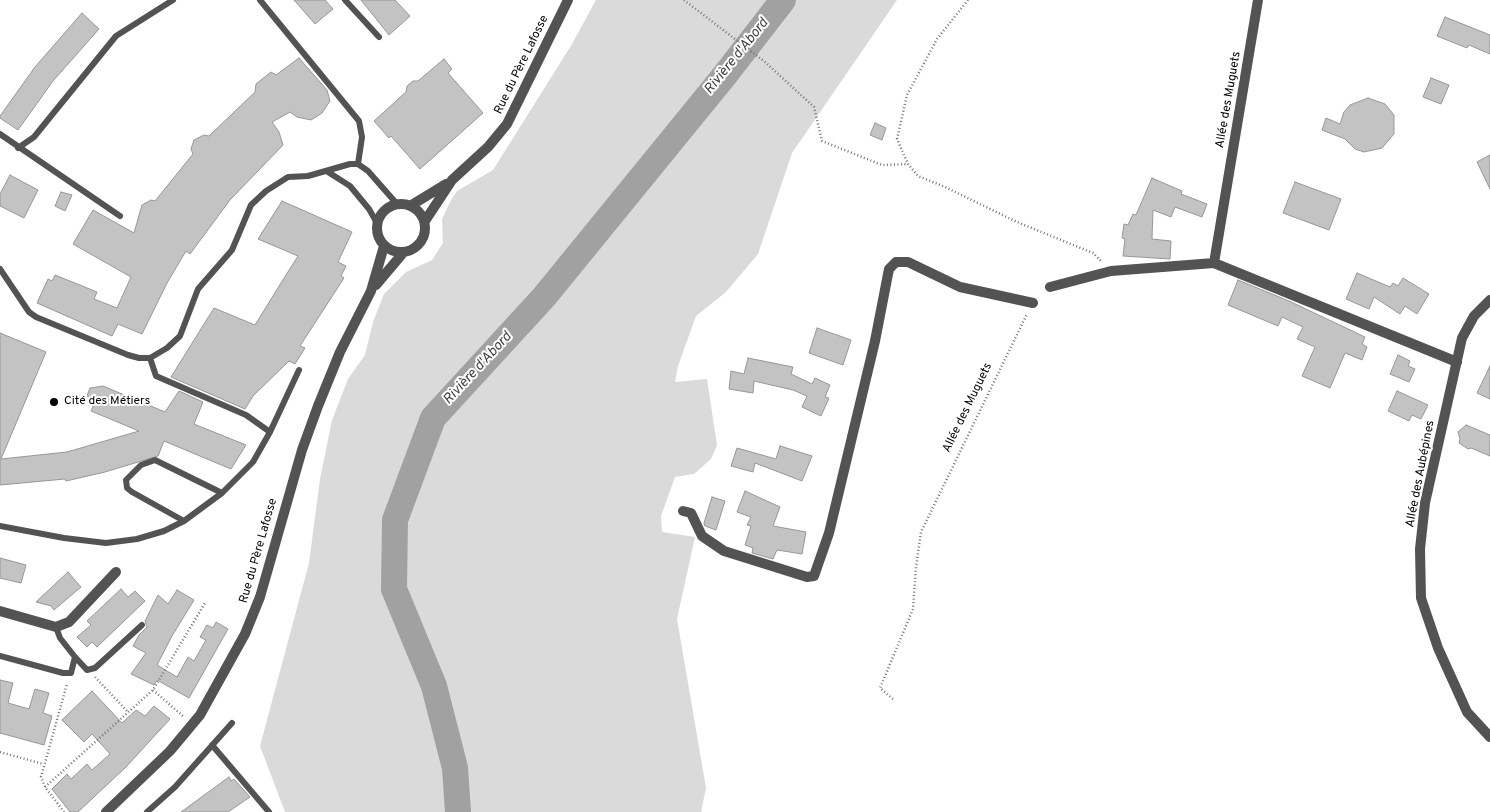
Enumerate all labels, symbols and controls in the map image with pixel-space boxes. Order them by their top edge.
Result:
street label: Rue du Père Lafosse [492,13,552,117]
water label: Rivière d'Abord [701,16,773,98]
street label: Allée des Muguets [1213,51,1245,149]
water label: Rivière d'Abord [440,329,516,409]
street label: Allée des Muguets [940,361,996,455]
place label: Cité des Métiers [64,395,150,409]
marker: Cité des Métiers [48,396,60,408]
street label: Allée des Aubépines [1404,419,1438,529]
street label: Rue du Père Lafosse [237,497,281,605]

